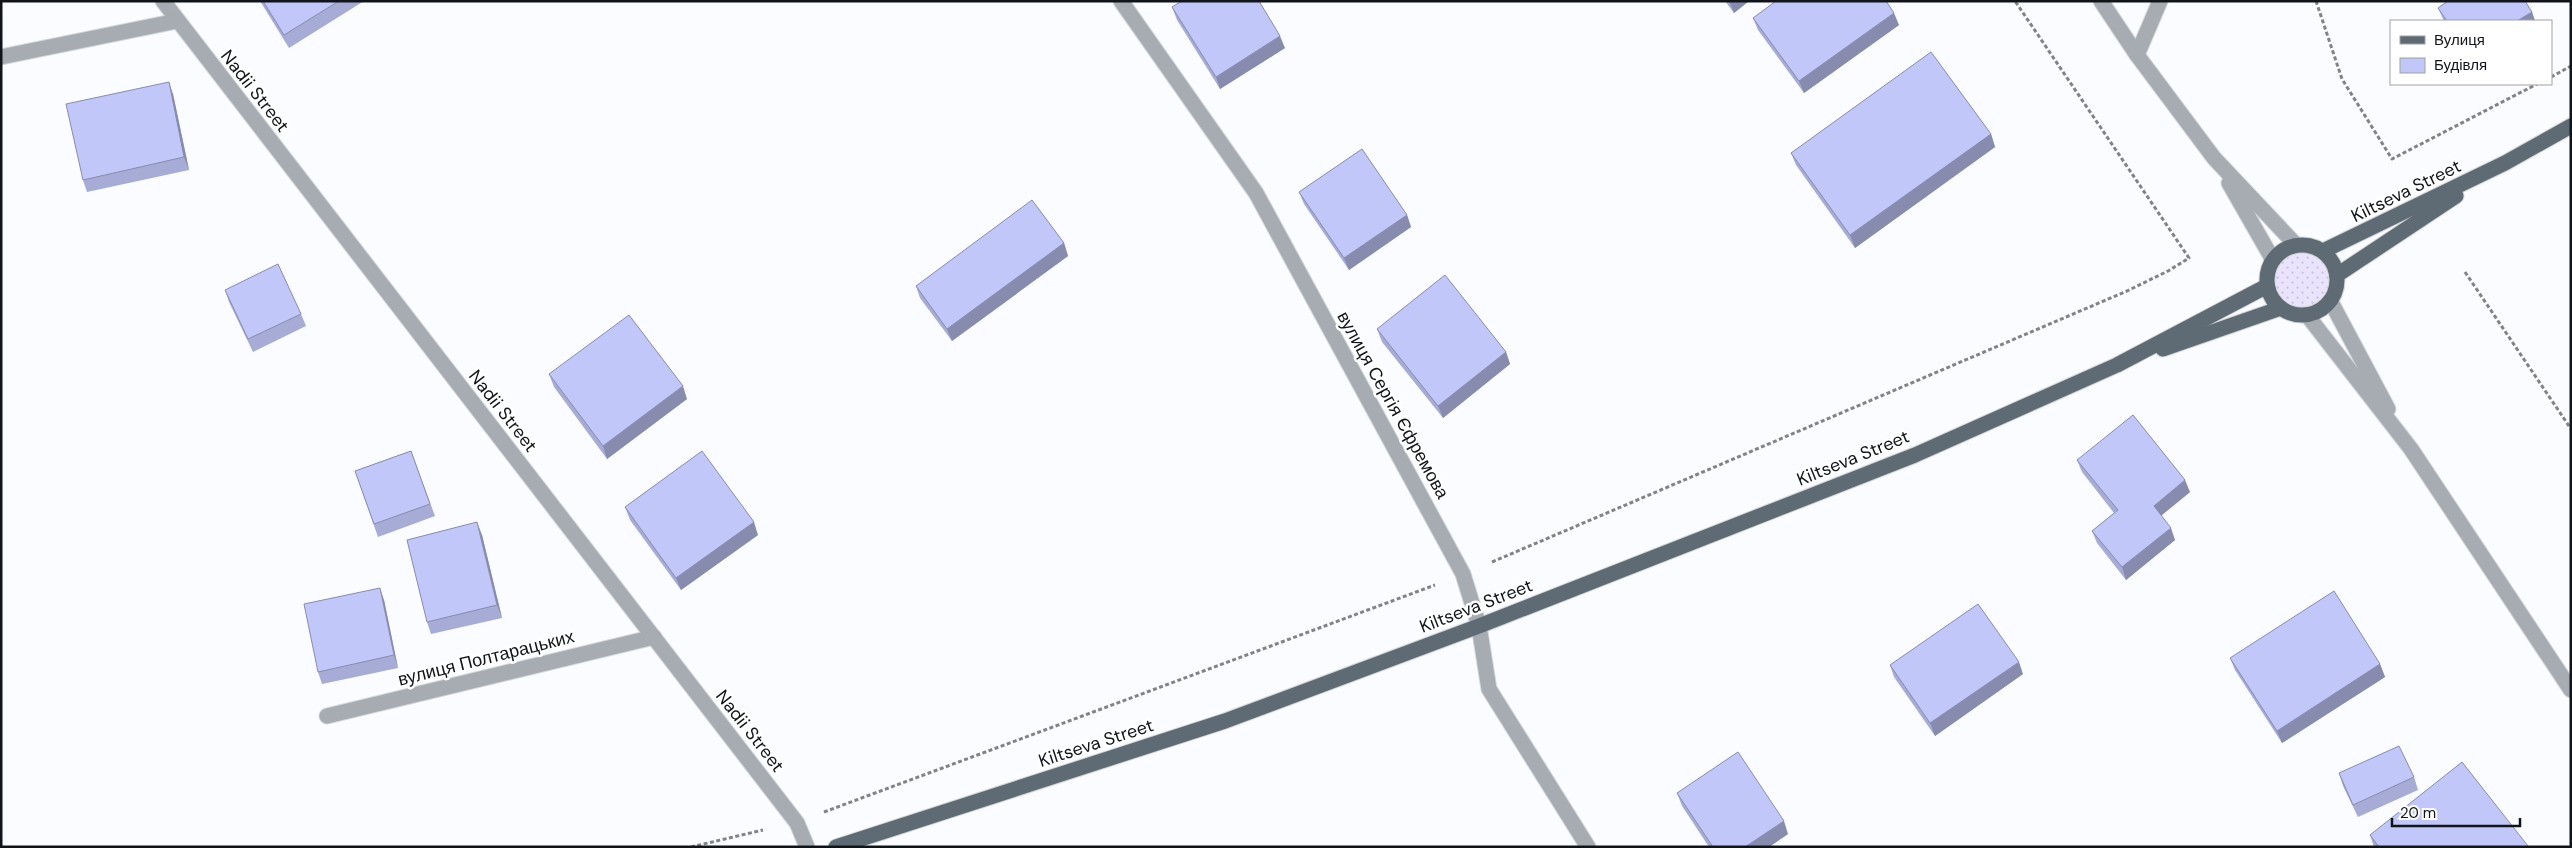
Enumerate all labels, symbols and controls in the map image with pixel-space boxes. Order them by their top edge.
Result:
legend [2390,20,2552,85]
text: Вулиця [2434,30,2485,50]
street label: Nadii Street [215,45,295,137]
text: Будівля [2434,55,2487,75]
street label: Kiltseva Street [2347,154,2465,228]
street label: вулиця Сергія Єфремова [1331,307,1455,504]
street label: Nadii Street [463,365,543,457]
street label: Kiltseva Street [1793,425,1913,491]
street label: Kiltseva Street [1416,573,1536,639]
street label: вулиця Полтарацьких [395,624,577,692]
street label: Nadii Street [710,685,790,777]
street label: Kiltseva Street [1035,713,1157,773]
scale bar [2392,796,2520,828]
text: 20 m [2400,803,2436,823]

